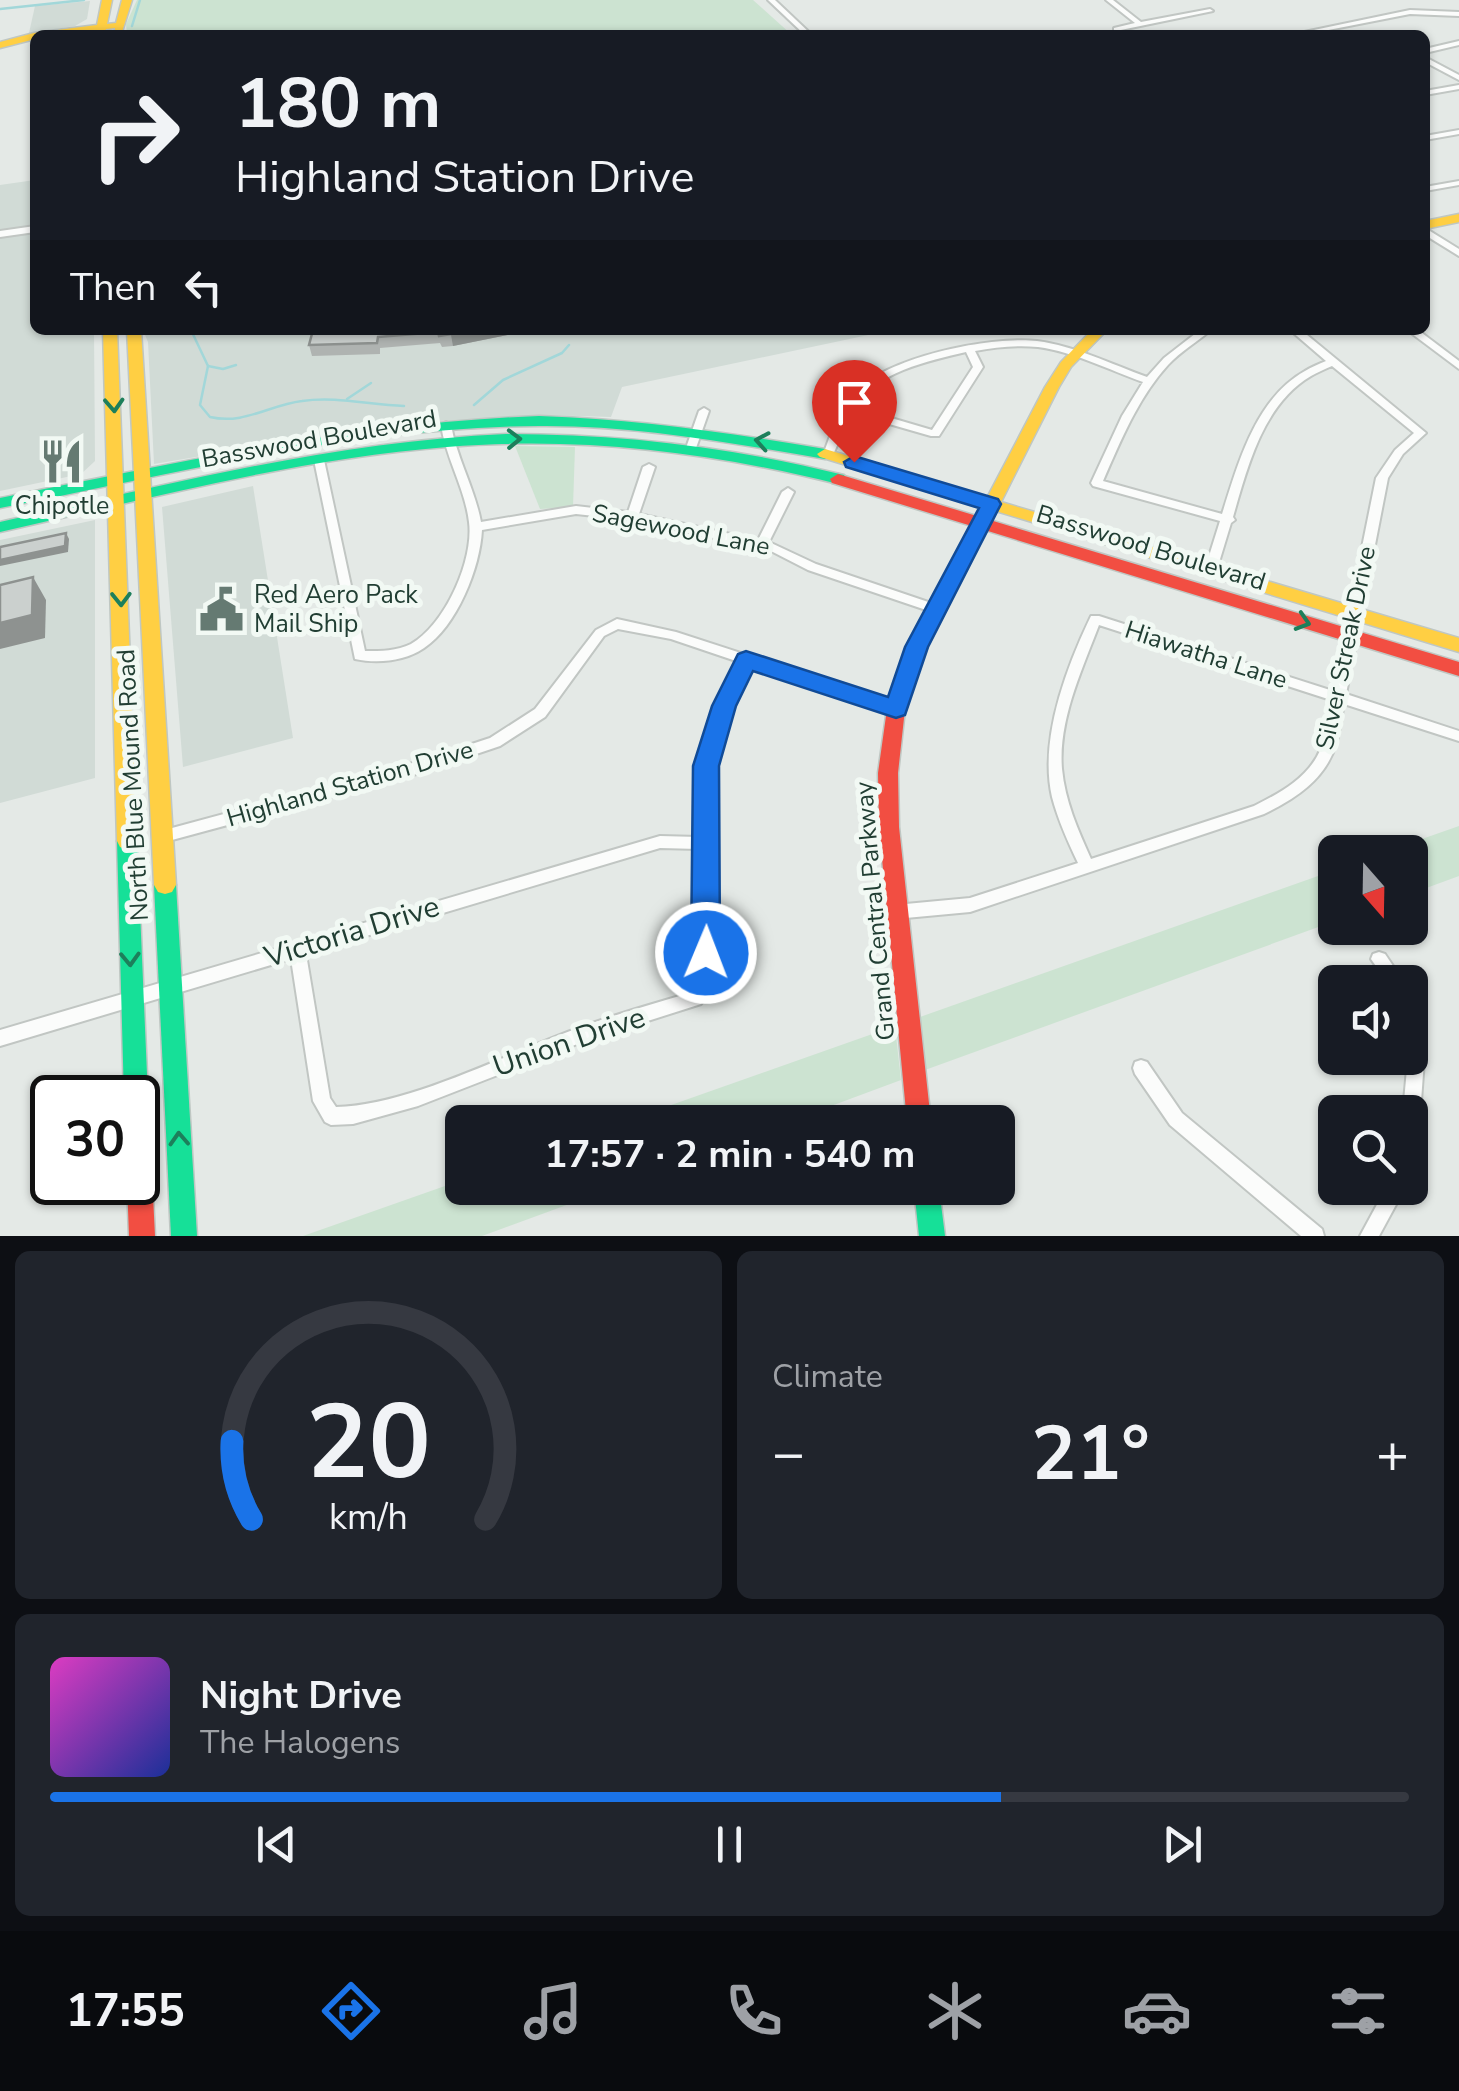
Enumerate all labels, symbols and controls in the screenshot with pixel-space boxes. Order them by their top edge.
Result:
text: 180 m [235,56,441,152]
icon: right [70,70,200,200]
text: Highland Station Drive [235,147,694,208]
icon: left [176,260,231,315]
text: Then [70,262,156,313]
pin [812,360,897,463]
icon: arrive [827,375,882,430]
one-way arrow [103,398,124,414]
street label: Basswood Boulevard [199,402,439,476]
one-way arrow [506,428,522,449]
one-way arrow [754,431,771,452]
restaurant icon: Chipotle [38,438,86,486]
place label: Chipotle [15,489,109,523]
street label: Sagewood Lane [589,496,773,564]
street label: Basswood Boulevard [1032,497,1270,599]
street label: Silver Streak Drive [1308,543,1384,753]
place label: Red Aero Pack Mail Ship [254,578,418,641]
public building icon: Red Aero Pack Mail Ship [197,585,245,633]
one-way arrow [110,592,131,608]
one-way arrow [1294,610,1311,630]
street label: Hiawatha Lane [1120,613,1292,697]
street label: North Blue Mound Road [109,648,157,922]
street label: Highland Station Drive [223,732,477,836]
street label: Grand Central Parkway [847,780,903,1042]
north arrow [1318,835,1428,945]
map controls [1318,835,1428,1205]
street label: Victoria Drive [258,886,445,978]
position arrow [654,901,758,1005]
one-way arrow [120,952,141,968]
button: sound [1318,965,1428,1075]
street label: Union Drive [487,997,651,1087]
speed limit sign: 30 [30,1075,160,1205]
button: search [1318,1095,1428,1205]
text: 17:57 · 2 min · 540 m [545,1129,915,1180]
one-way arrow [169,1130,190,1146]
text: Climate [772,1355,883,1398]
text: 20 [306,1372,431,1514]
text: 21° [1031,1403,1150,1505]
text: − [772,1416,805,1491]
text: + [1376,1416,1409,1491]
text: km/h [329,1493,408,1542]
text: Night Drive [200,1670,402,1721]
text: The Halogens [200,1721,400,1764]
icon: previous [249,1817,304,1872]
icon: pause [702,1817,757,1872]
icon: next [1155,1817,1210,1872]
icon: directions [316,1976,386,2046]
icon: music [518,1976,588,2046]
icon: phone [719,1976,789,2046]
icon: climate [920,1976,990,2046]
icon: car [1122,1976,1192,2046]
icon: filters [1323,1976,1393,2046]
text: 17:55 [66,1981,185,2042]

